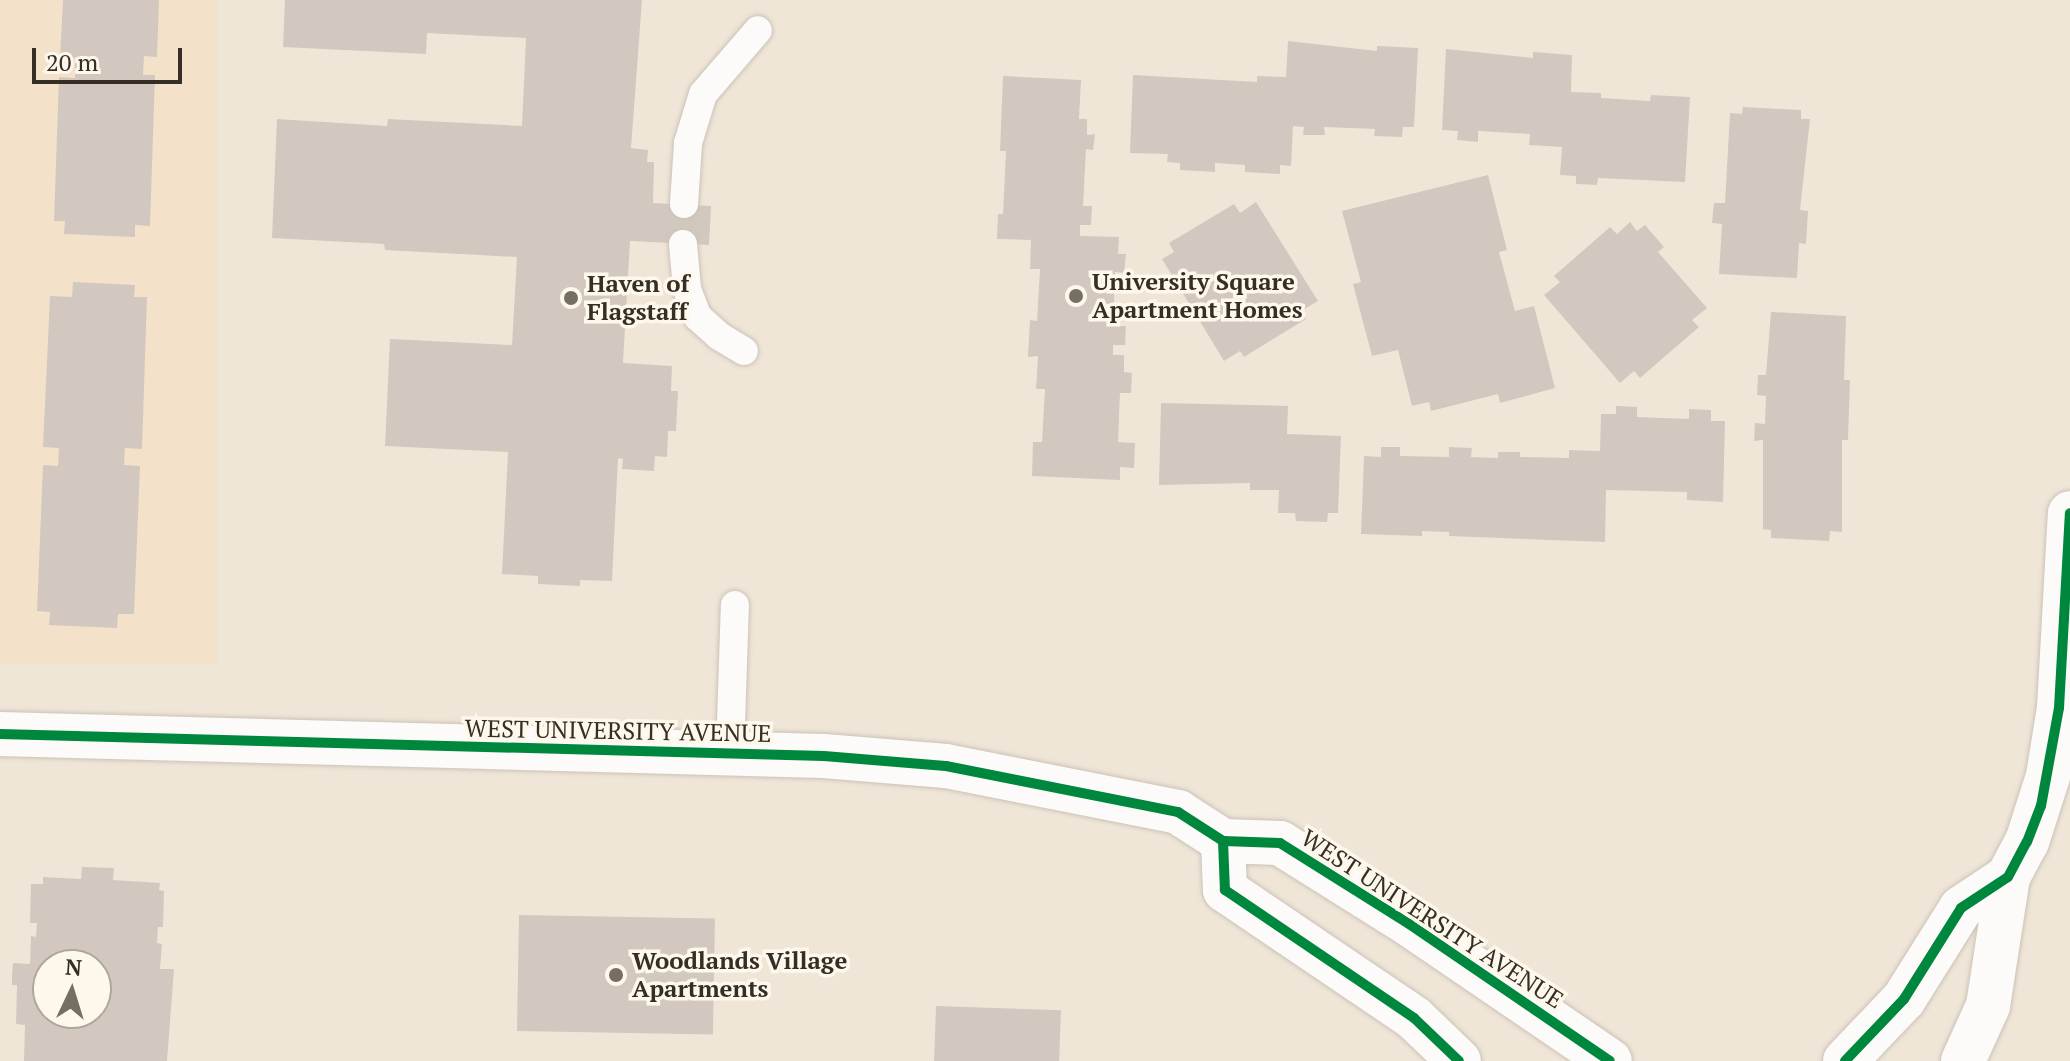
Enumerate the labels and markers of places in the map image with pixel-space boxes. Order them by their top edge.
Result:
place label: University Square Apartment Homes [1092,268,1303,324]
place label: Haven of Flagstaff [587,270,689,326]
marker: University Square Apartment Homes [1067,287,1085,305]
marker: Haven of Flagstaff [562,289,580,307]
place label: Woodlands Village Apartments [632,947,848,1003]
marker: Woodlands Village Apartments [607,966,625,984]

